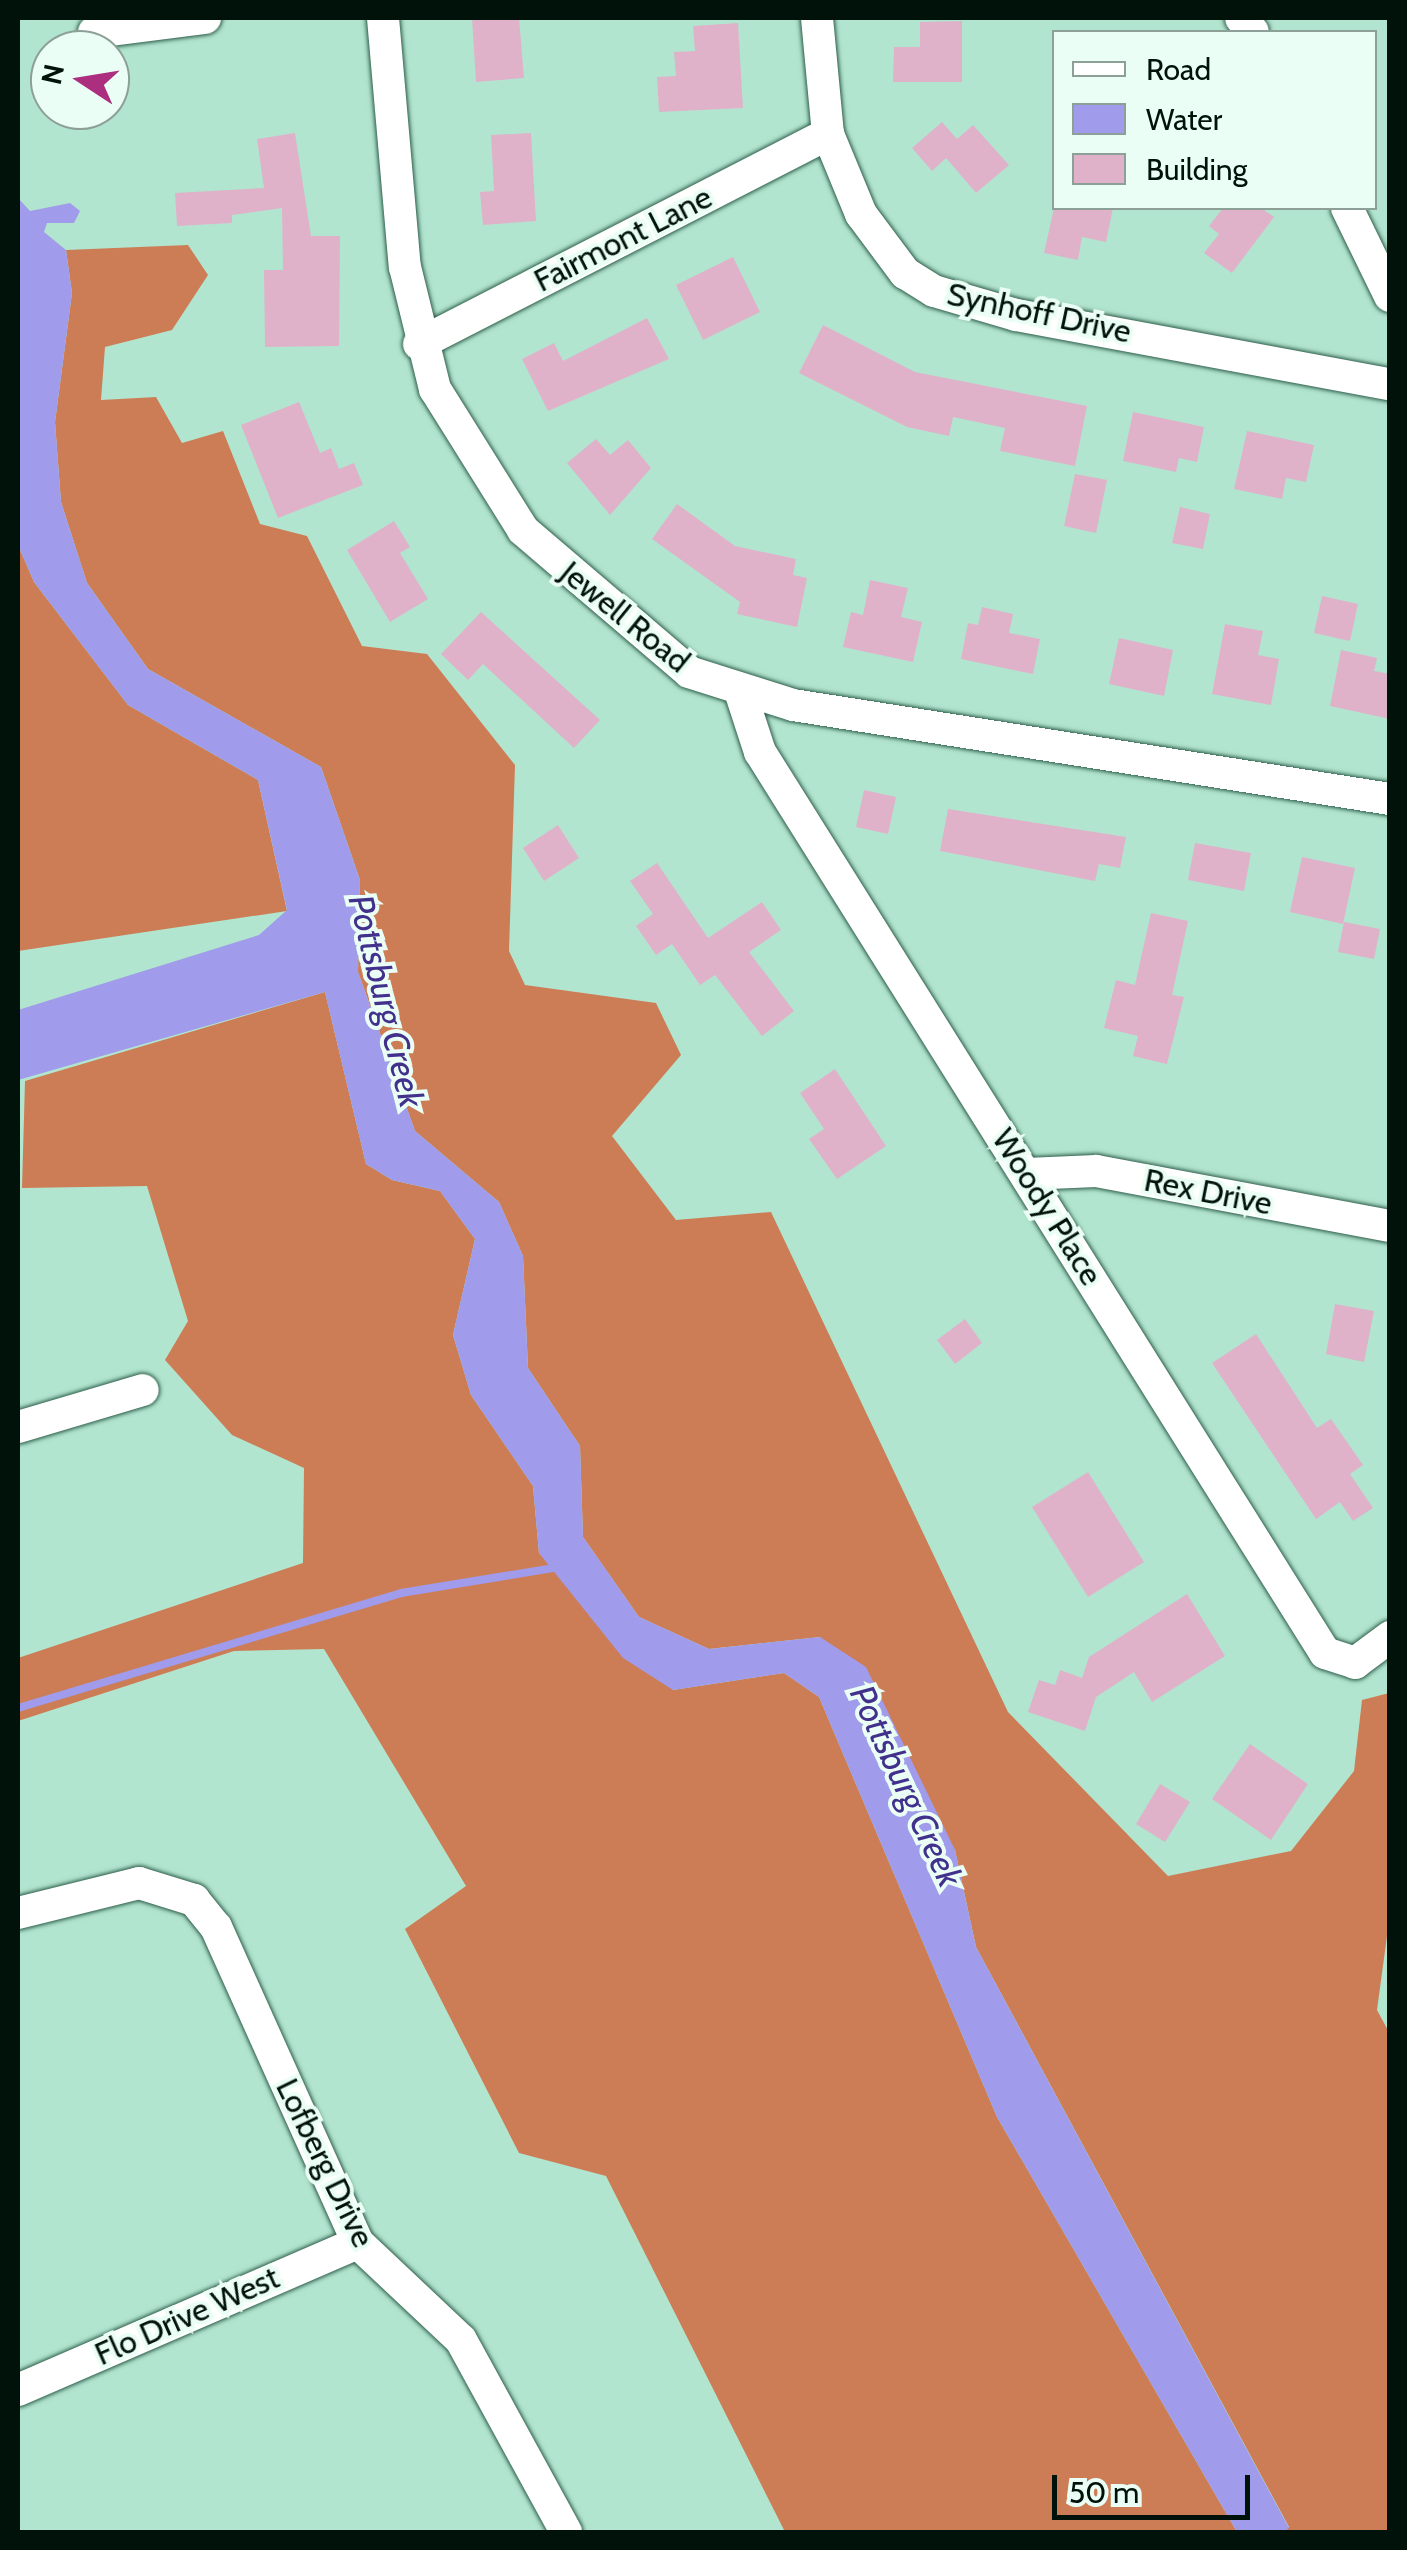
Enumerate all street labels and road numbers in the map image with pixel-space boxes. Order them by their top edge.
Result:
street label: Fairmont Lane [528,178,718,300]
street label: Synhoff Drive [943,275,1135,351]
street label: Jewell Road [553,553,697,681]
street label: Woody Place [984,1122,1110,1292]
street label: Rex Drive [1141,1161,1275,1223]
street label: Lofberg Drive [268,2072,382,2254]
street label: Flo Drive West [89,2258,285,2374]

